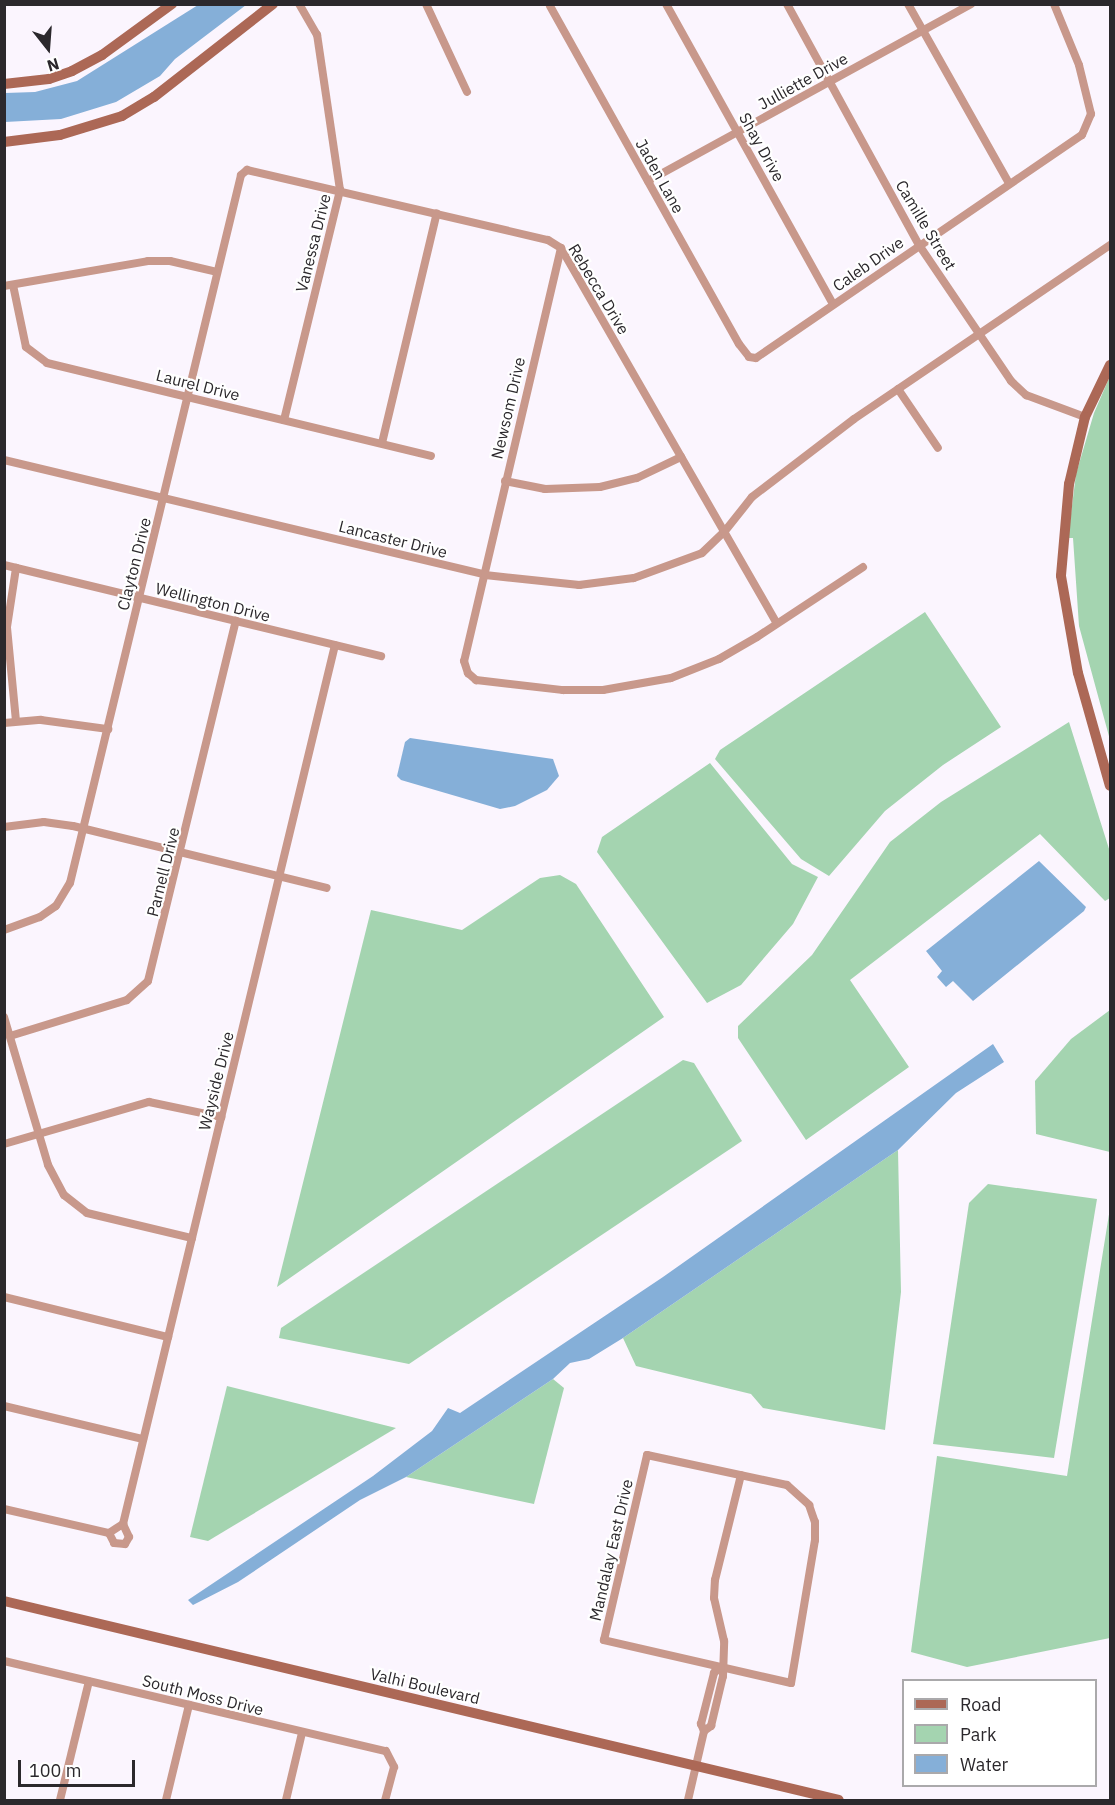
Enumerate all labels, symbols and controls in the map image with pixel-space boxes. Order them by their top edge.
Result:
north arrow [18,18,78,78]
street label: Julliette Drive [755,49,851,113]
text: N [45,54,62,76]
street label: Shay Drive [735,109,789,185]
street label: Jaden Lane [632,135,688,217]
street label: Camille Street [892,177,960,273]
street label: Vanessa Drive [292,192,334,294]
street label: Caleb Drive [829,233,907,295]
street label: Rebecca Drive [564,240,634,338]
street label: Newsom Drive [487,355,529,461]
street label: Laurel Drive [154,365,242,405]
street label: Clayton Drive [113,515,155,613]
street label: Lancaster Drive [337,516,449,562]
street label: Wellington Drive [154,578,272,626]
street label: Parnell Drive [143,825,183,919]
street label: Wayside Drive [194,1030,238,1132]
street label: Mandalay East Drive [585,1477,637,1623]
street label: Valhi Boulevard [368,1664,482,1708]
street label: South Moss Drive [140,1671,266,1719]
legend [902,1679,1097,1787]
text: Road [960,1693,1001,1716]
text: Park [960,1723,996,1746]
scale bar [21,1748,138,1786]
text: Water [960,1753,1008,1776]
text: 100 m [29,1759,81,1782]

